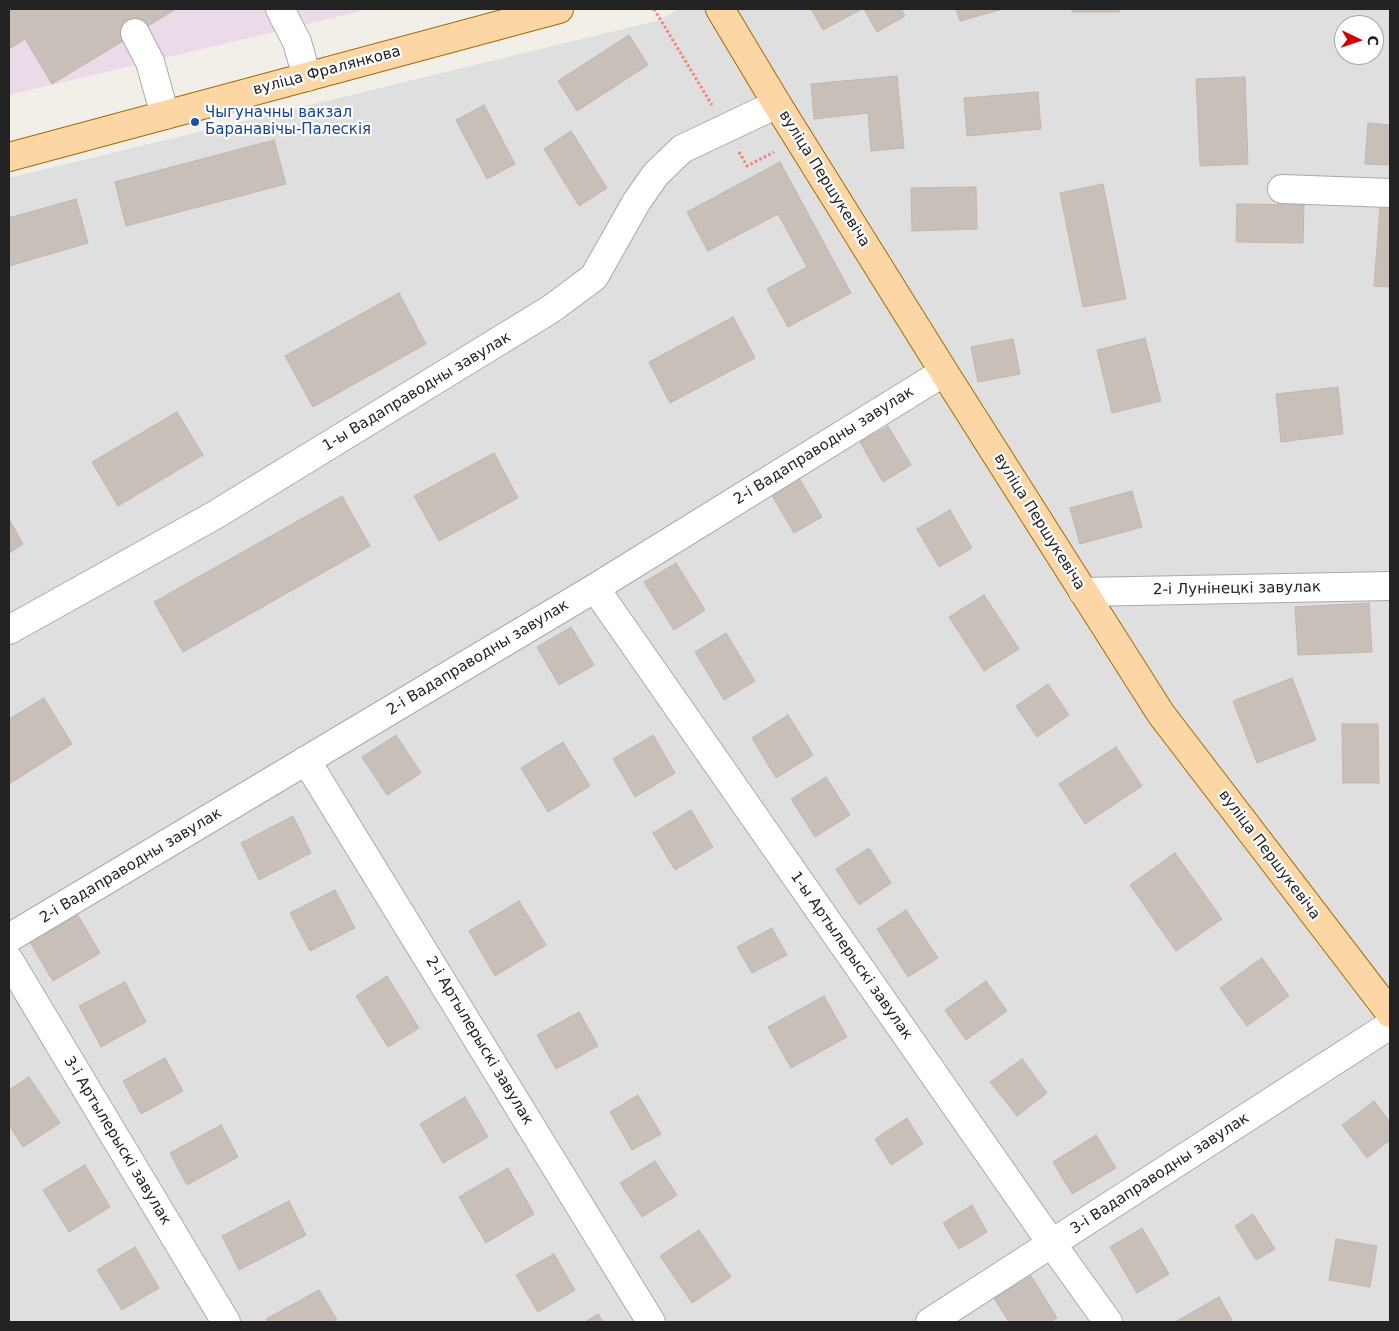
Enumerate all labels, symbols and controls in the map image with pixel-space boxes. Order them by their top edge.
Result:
north arrow [1334,15,1384,65]
text: С [1365,35,1381,46]
street label: вуліца Фралянкова [251,43,403,99]
place label: Чыгуначны вакзал Баранавічы-Палескія [205,104,371,139]
street label: вуліца Першукевіча [775,107,873,251]
marker: Чыгуначны вакзал Баранавічы-Палескія [189,116,201,128]
street label: 1-ы Вадаправодны завулак [320,328,514,456]
street label: 2-і Вадаправодны завулак [731,383,917,509]
street label: вуліца Першукевіча [990,450,1088,594]
street label: 2-і Лунінецкі завулак [1153,579,1321,599]
street label: 2-і Вадаправодны завулак [384,596,572,720]
street label: вуліца Першукевіча [1214,787,1324,923]
street label: 2-і Вадаправодны завулак [37,804,225,928]
street label: 1-ы Артылерыскі завулак [786,868,916,1044]
street label: 2-і Артылерыскі завулак [421,953,537,1129]
street label: 3-і Артылерыскі завулак [59,1053,175,1229]
street label: 3-і Вадаправодны завулак [1067,1110,1253,1238]

